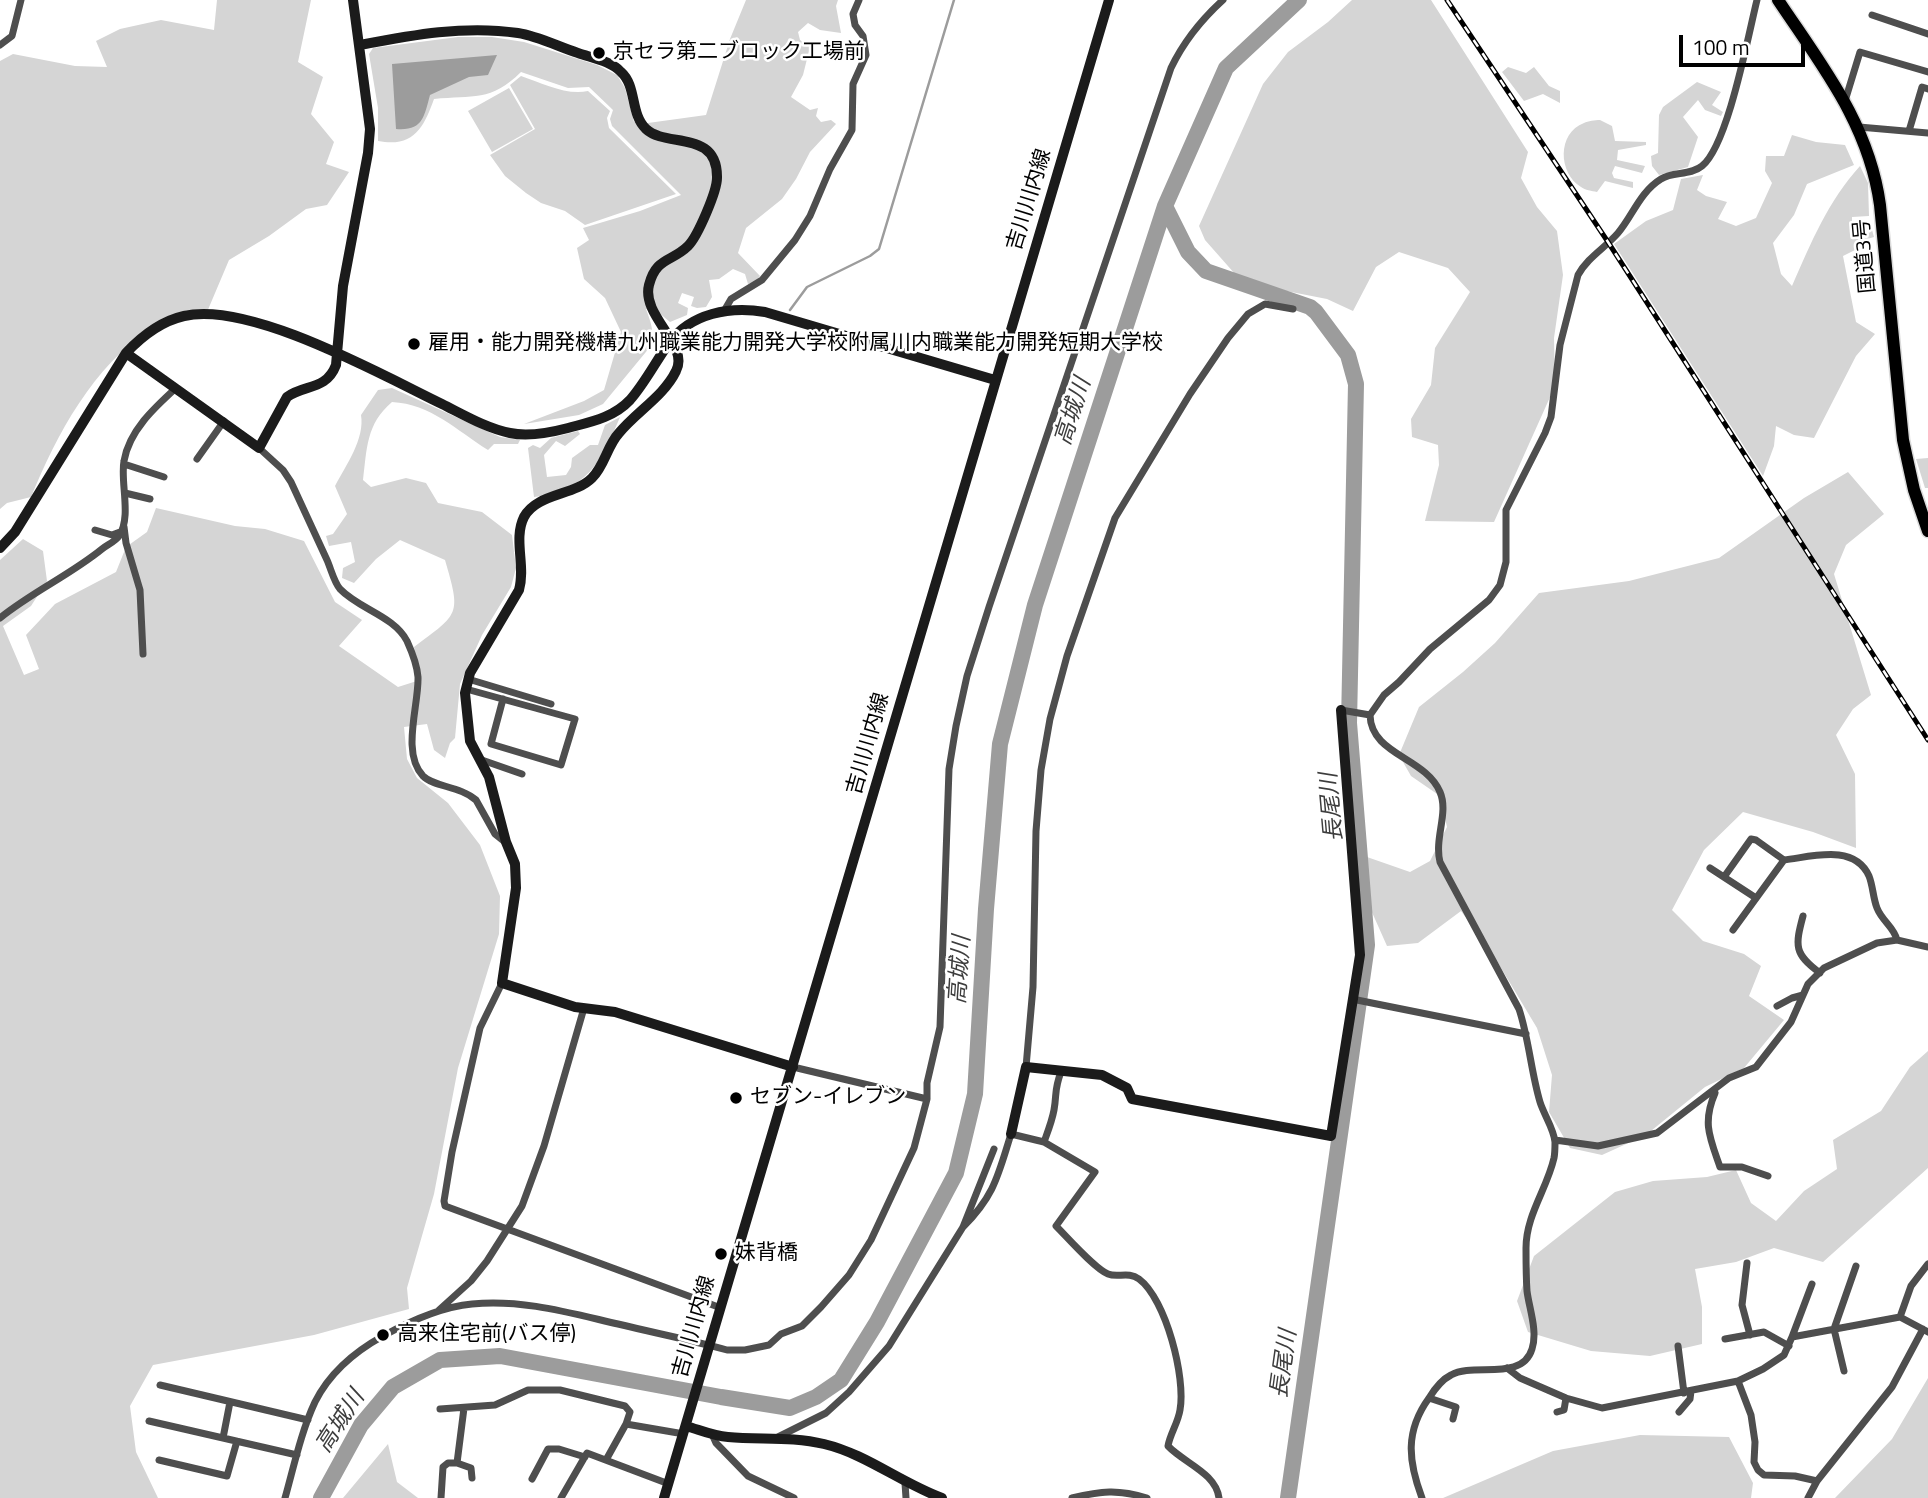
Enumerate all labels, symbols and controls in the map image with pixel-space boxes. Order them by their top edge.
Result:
scale bar [1683,21,1809,65]
text: 100 m [1692,31,1749,63]
place label: 京セラ第二ブロック工場前 [613,40,865,66]
marker: 京セラ第二ブロック工場前 [591,45,607,61]
street label: 吉川川内線 [1003,146,1057,254]
street label: 国道3号 [1850,218,1882,294]
place label: 雇用・能力開発機構九州職業能力開発大学校附属川内職業能力開発短期大学校 [428,331,1163,357]
marker: 雇用・能力開発機構九州職業能力開発大学校附属川内職業能力開発短期大学校 [406,336,422,352]
water label: 高城川 [1050,375,1098,449]
street label: 吉川川内線 [842,690,896,798]
water label: 長尾川 [1316,771,1350,843]
water label: 高城川 [945,935,977,1005]
place label: セブン-イレブン [750,1085,906,1111]
marker: セブン-イレブン [728,1090,744,1106]
place label: 妹背橋 [735,1241,798,1267]
marker: 妹背橋 [713,1246,729,1262]
street label: 吉川川内線 [668,1273,722,1381]
place label: 高来住宅前(バス停) [397,1322,576,1348]
marker: 高来住宅前(バス停) [375,1327,391,1343]
water label: 長尾川 [1267,1328,1303,1400]
water label: 高城川 [311,1386,371,1458]

